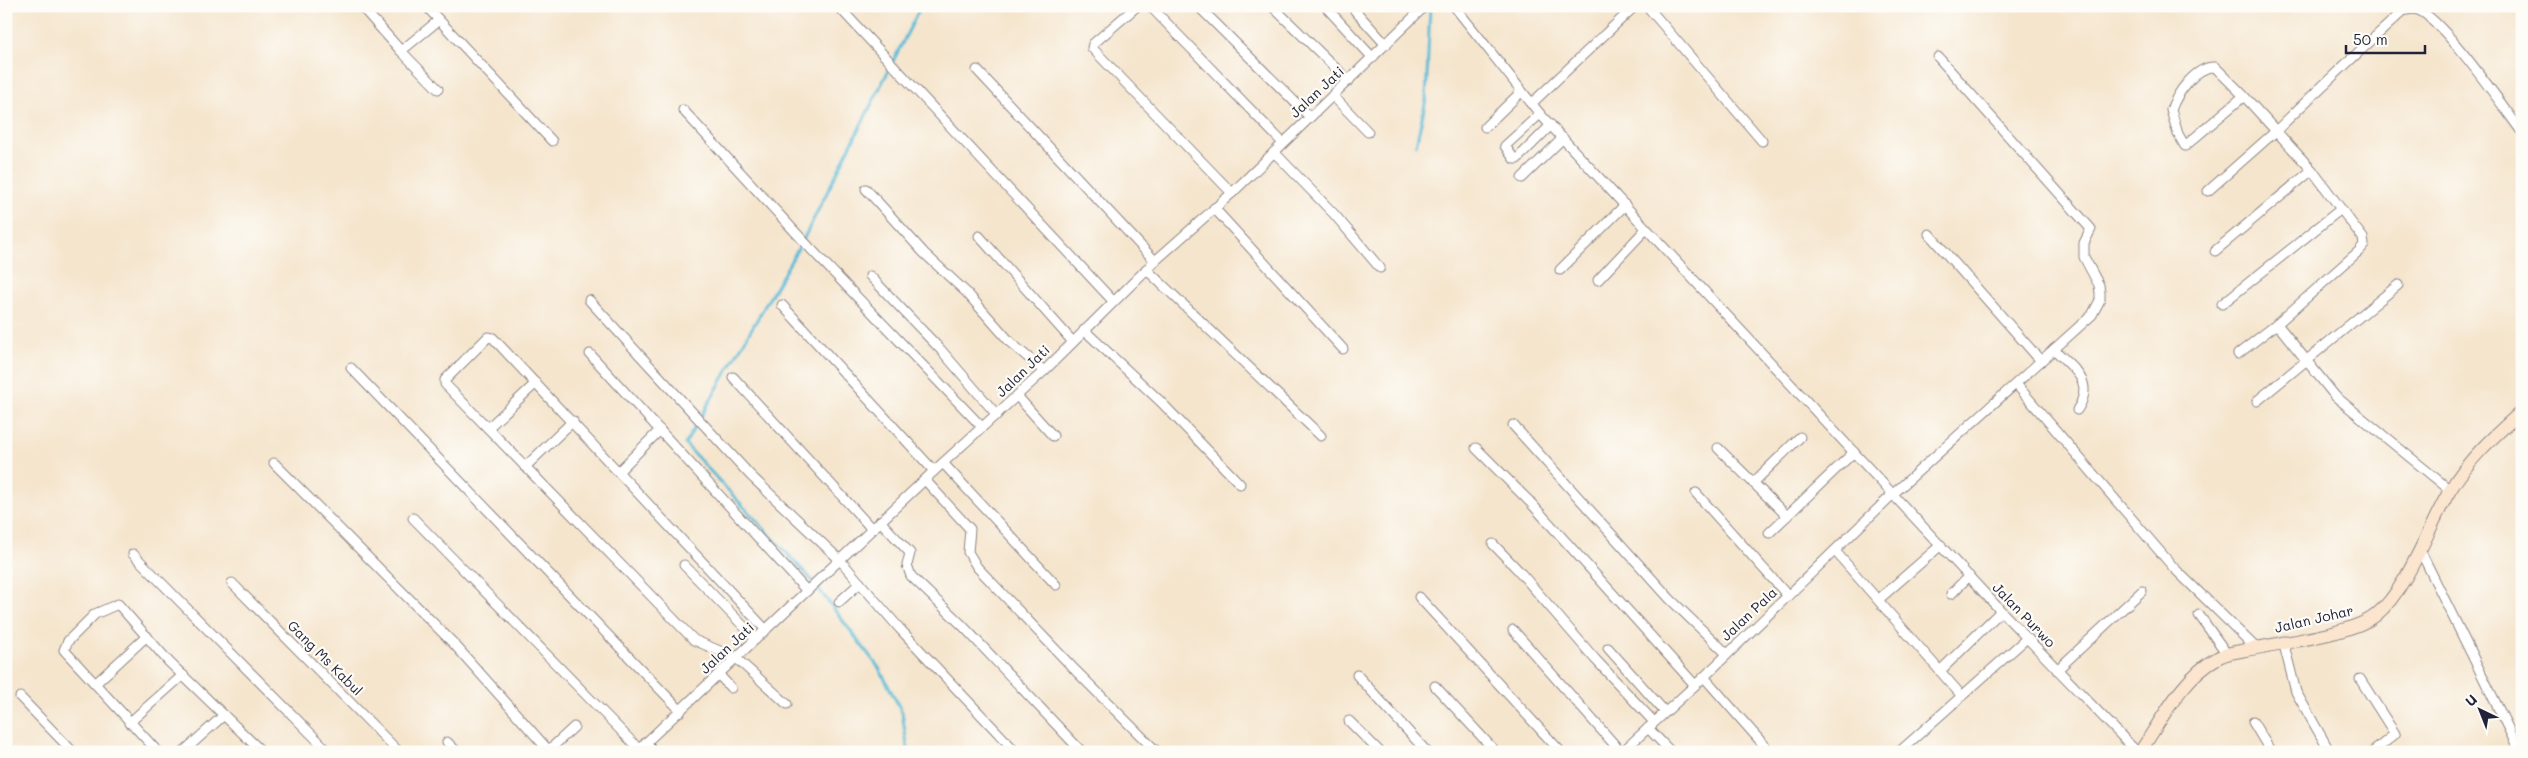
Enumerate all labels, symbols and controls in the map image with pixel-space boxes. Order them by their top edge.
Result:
scale bar [2346,22,2424,54]
text: 50 m [2353,29,2388,49]
street label: Jalan Jati [1285,62,1348,122]
street label: Jalan Jati [992,340,1054,401]
street label: Jalan Purwo [1989,578,2060,651]
street label: Jalan Pala [1716,583,1781,645]
street label: Jalan Johar [2273,600,2355,637]
street label: Gang Ms Kabul [284,616,367,699]
street label: Jalan Jati [695,618,758,678]
north arrow [2456,686,2506,736]
text: U [2461,690,2481,710]

